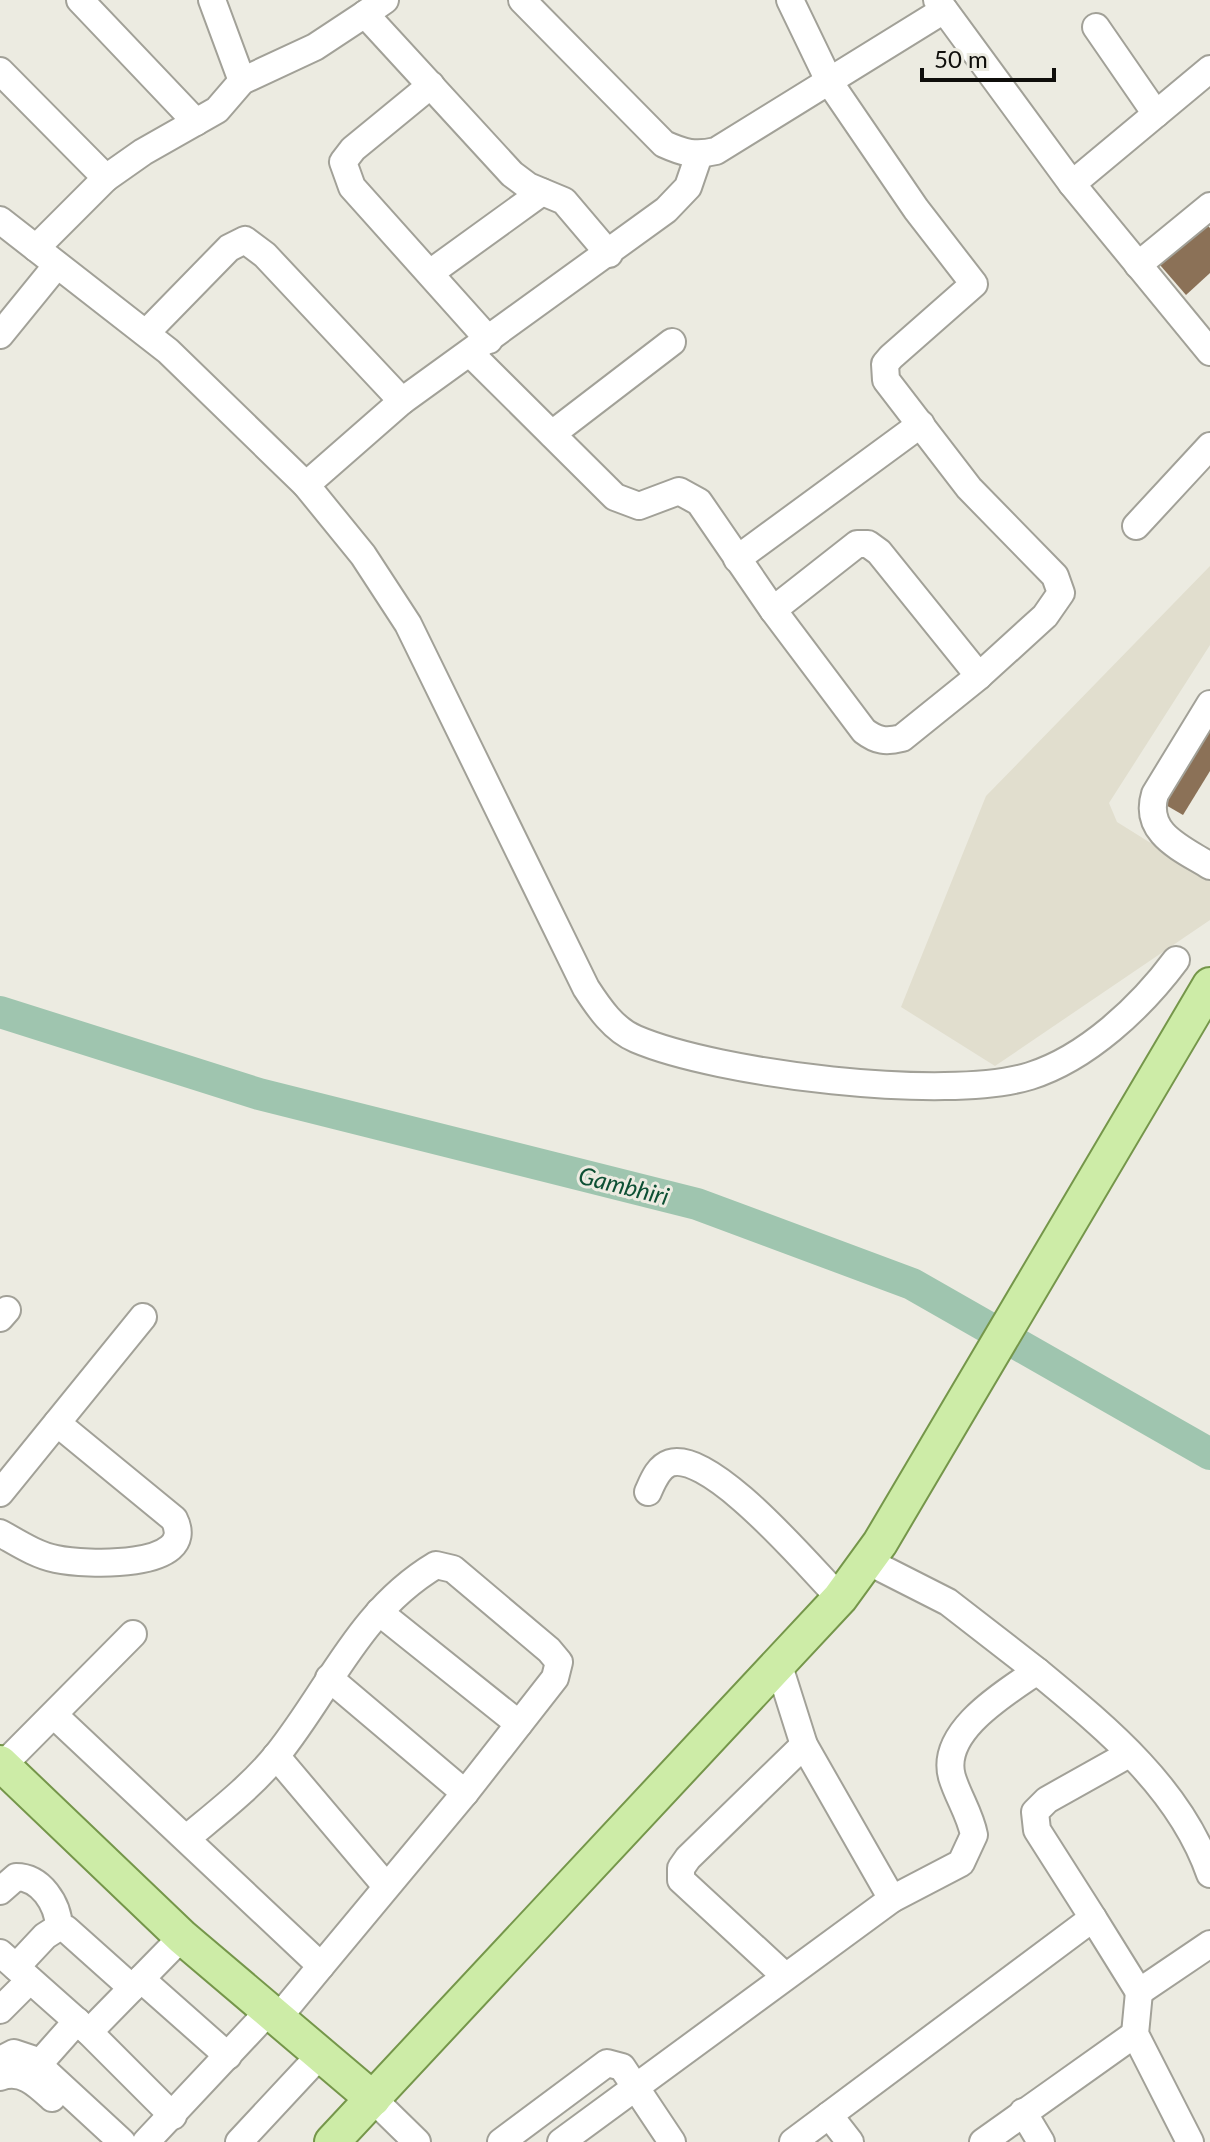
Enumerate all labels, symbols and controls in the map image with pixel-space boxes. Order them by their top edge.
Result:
scale bar [922,32,1054,82]
text: 50 m [934,44,988,73]
water label: Gambhiri [576,1160,673,1210]

